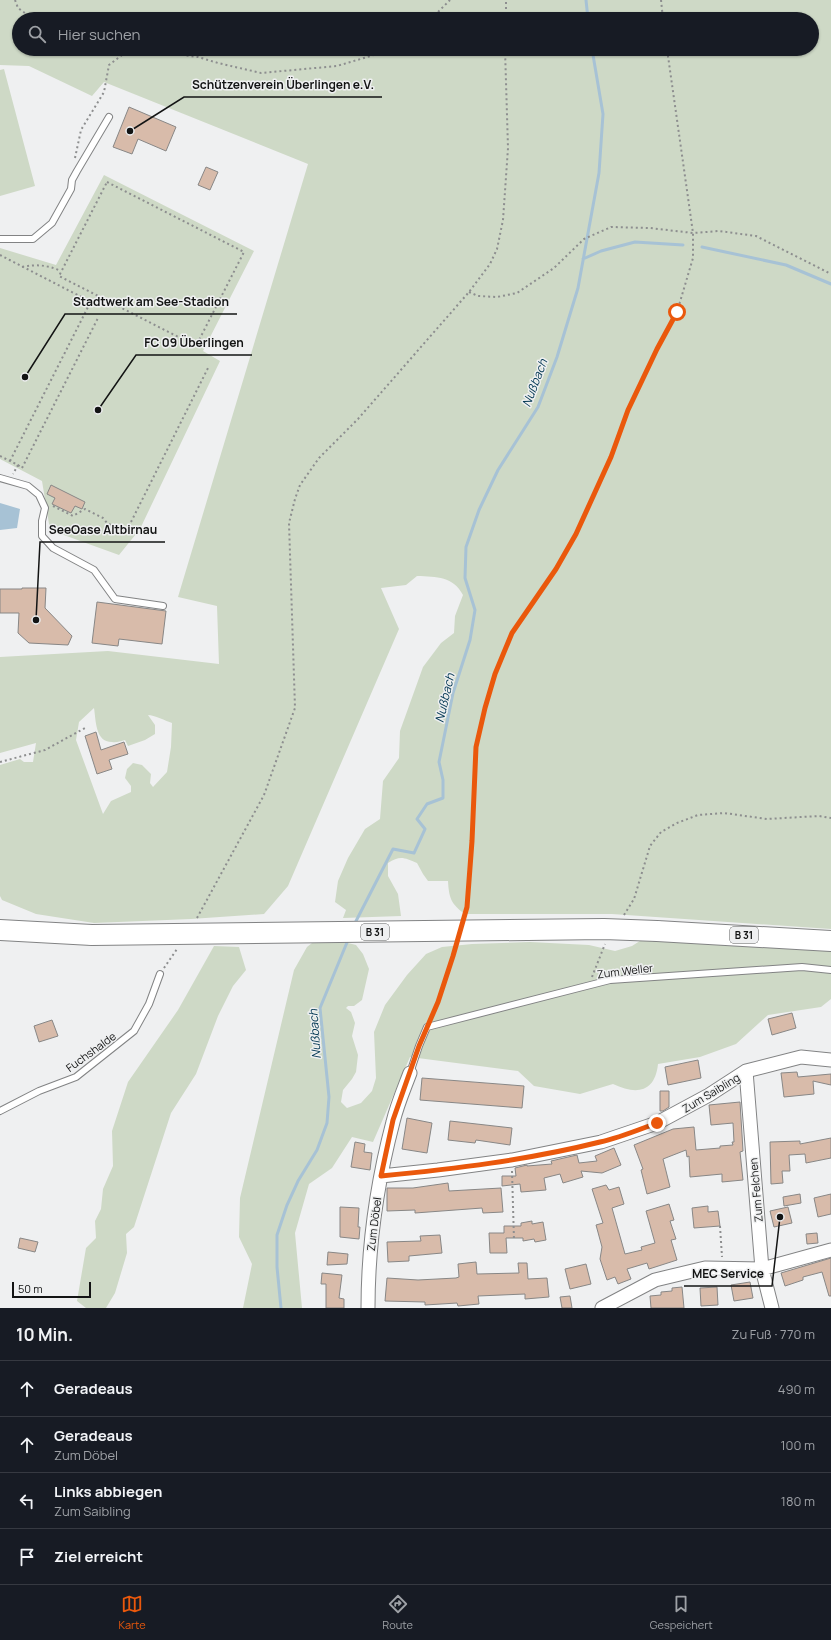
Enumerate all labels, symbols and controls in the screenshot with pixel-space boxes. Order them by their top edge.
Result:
search box [12,12,819,56]
icon: search [26,23,48,45]
text: Hier suchen [58,24,140,45]
callout: Schützenverein Überlingen e.V. [184,73,382,97]
text: Schützenverein Überlingen e.V. [192,76,374,93]
callout: Stadtwerk am See-Stadion [65,290,237,314]
text: Stadtwerk am See-Stadion [73,293,229,310]
route start [668,303,686,321]
callout: FC 09 Überlingen [136,331,252,355]
text: FC 09 Überlingen [144,334,244,351]
water label: Nußbach [518,356,552,409]
callout: SeeOase Altbirnau [40,518,165,542]
text: SeeOase Altbirnau [49,521,157,538]
water label: Nußbach [431,671,459,724]
road number: B 31 [361,924,389,940]
road number: B 31 [730,927,758,943]
street label: Zum Weller [596,960,654,981]
water label: Nußbach [304,1008,325,1060]
street label: Fuchshalde [63,1028,119,1075]
street label: Zum Saibling [679,1069,742,1116]
route end [648,1114,666,1132]
street label: Zum Felchen [745,1157,766,1223]
street label: Zum Döbel [363,1196,384,1252]
callout: MEC Service [684,1262,772,1286]
text: MEC Service [692,1265,764,1282]
scale bar [12,1280,91,1299]
text: 50 m [18,1281,43,1296]
text: 10 Min. [16,1323,73,1346]
text: Zu Fuß · 770 m [732,1325,815,1343]
icon: ahead [16,1378,38,1400]
text: Geradeaus [54,1378,133,1399]
text: 490 m [778,1380,815,1398]
text: Geradeaus [54,1425,133,1446]
icon: ahead [16,1434,38,1456]
text: 100 m [780,1436,815,1454]
text: Zum Döbel [54,1446,118,1464]
text: Links abbiegen [54,1481,162,1502]
icon: left [16,1490,38,1512]
text: 180 m [781,1492,815,1510]
text: Zum Saibling [54,1502,131,1520]
icon: arrive [16,1546,38,1568]
text: Ziel erreicht [54,1546,143,1567]
tab: Karte [118,1593,146,1632]
tab: Route [382,1593,413,1632]
tab: Gespeichert [650,1593,713,1632]

